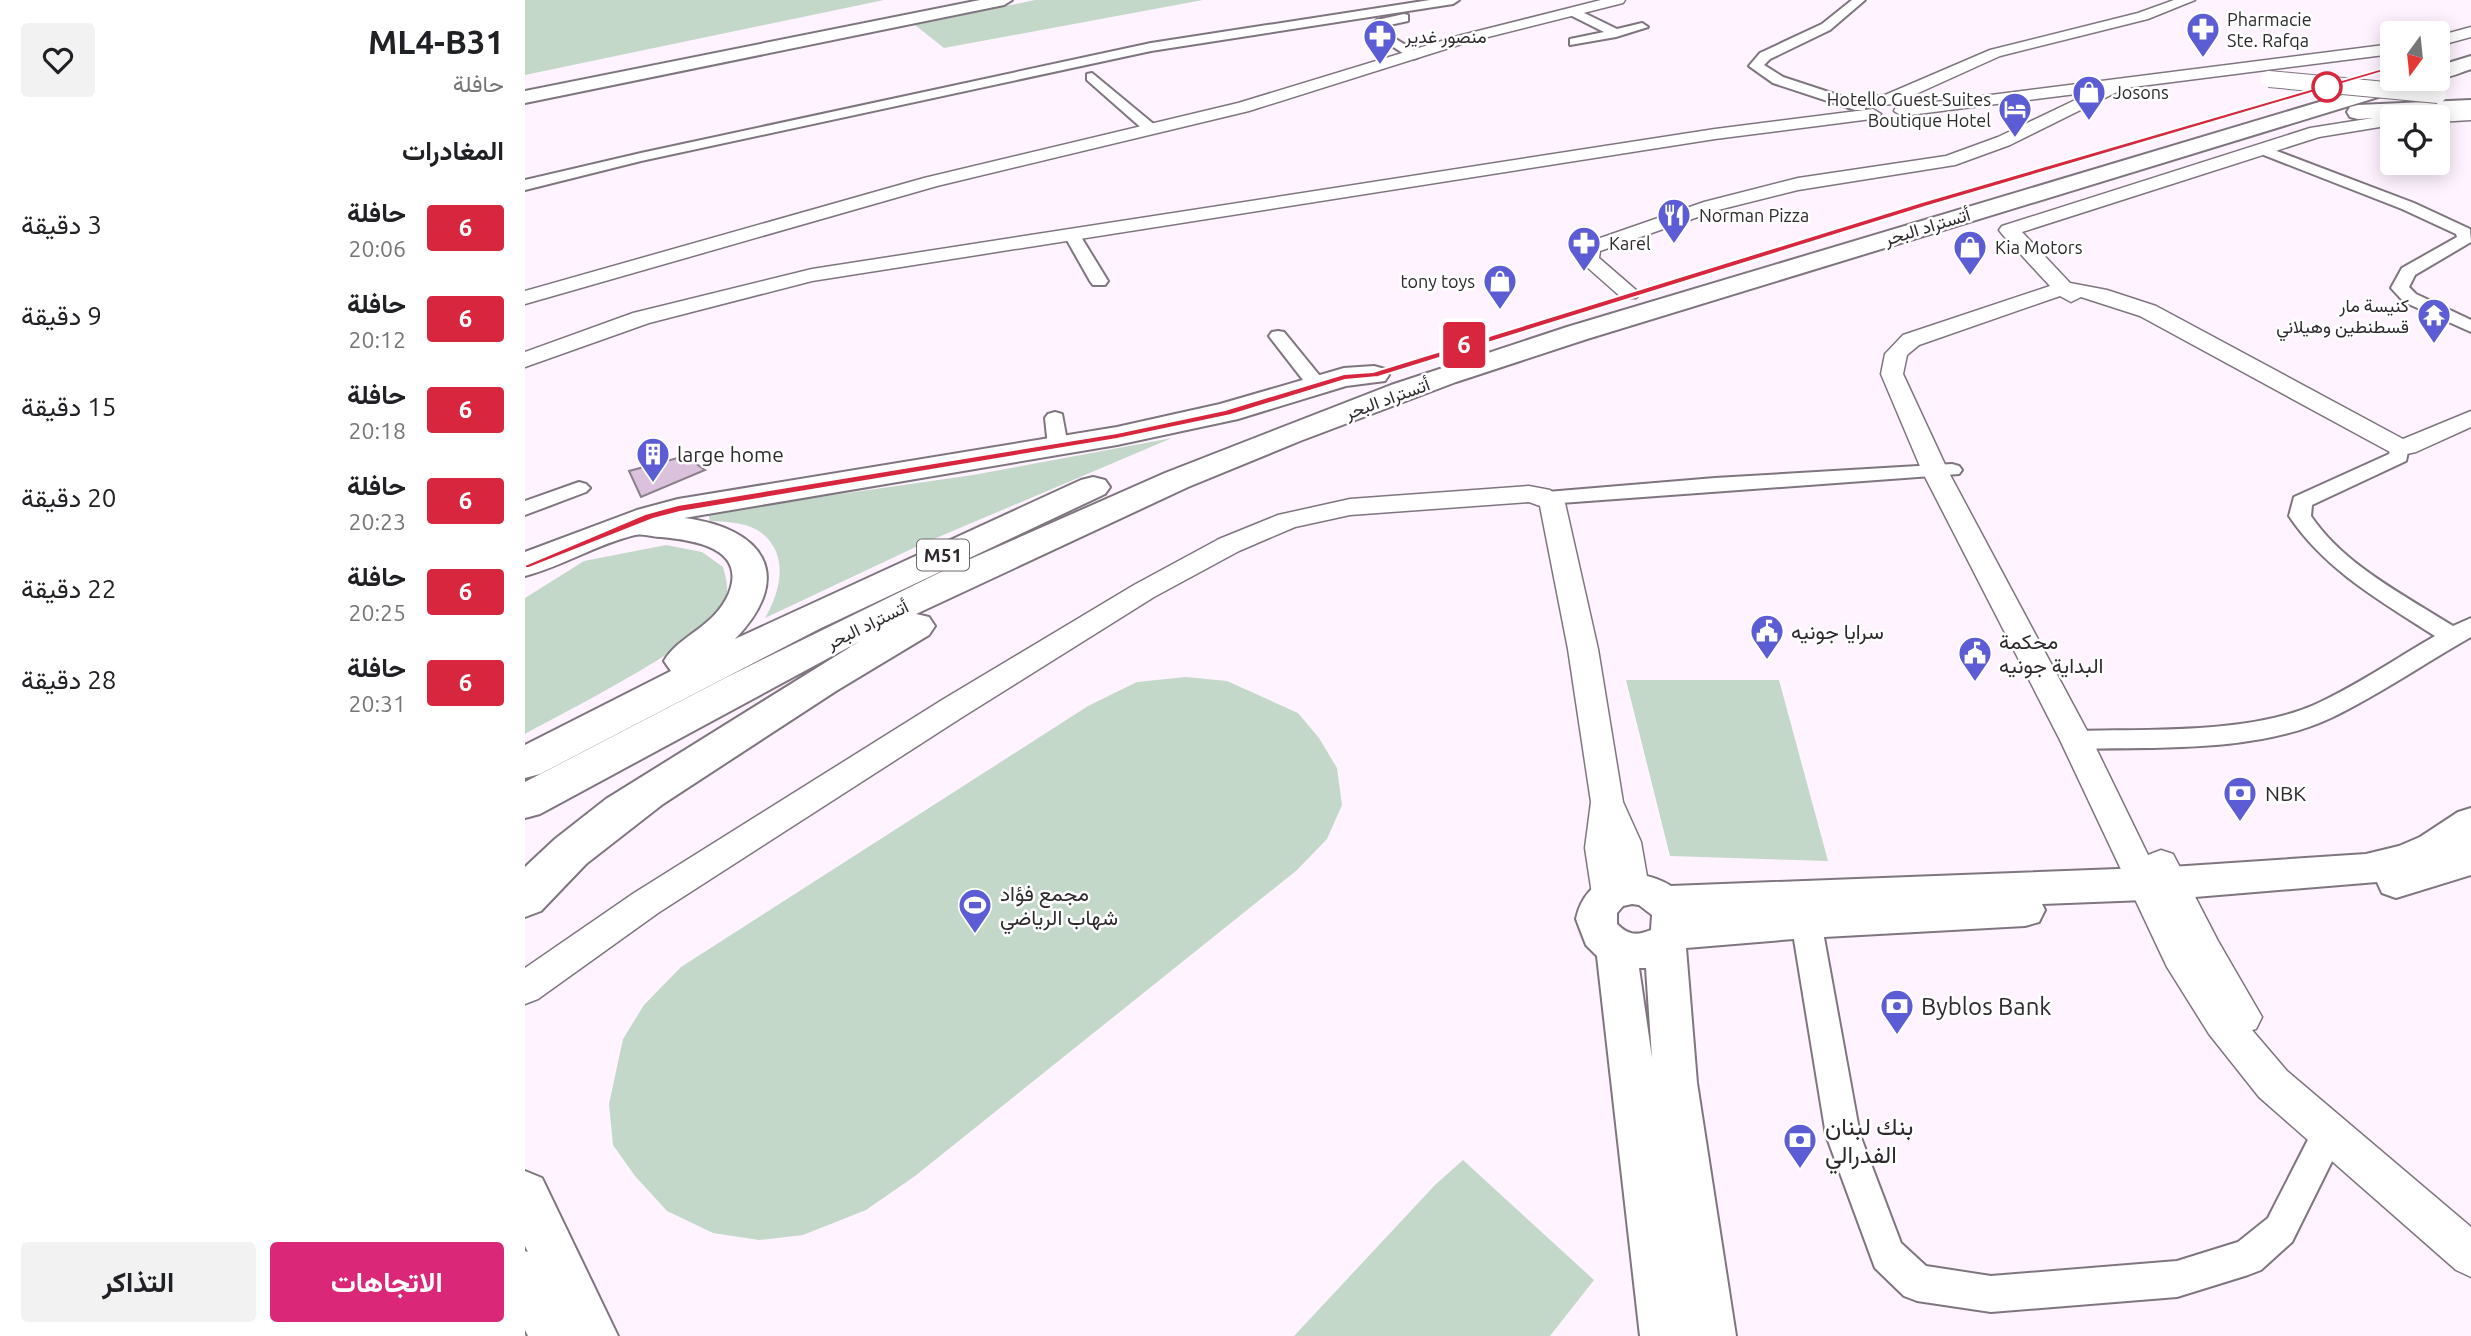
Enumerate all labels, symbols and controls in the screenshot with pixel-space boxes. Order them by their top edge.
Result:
place label: Pharmacie Ste. Rafqa [2227,9,2312,50]
pharmacy icon: Pharmacie Ste. Rafqa [2184,10,2222,59]
pharmacy icon: منصور غدير [1361,17,1399,66]
north arrow [2380,21,2450,91]
map controls [2380,21,2450,175]
button: heart [21,23,95,97]
text: ML4-B31 [368,23,504,60]
place label: منصور غدير [1404,26,1487,48]
text: حافلة [453,71,504,96]
unlabelled marker [2312,72,2342,102]
shop icon: Josons [2070,73,2108,122]
place label: Josons [2113,82,2169,102]
place label: Hotello Guest Suites Boutique Hotel [1827,89,1991,130]
hotel icon: Hotello Guest Suites Boutique Hotel [1996,90,2034,139]
button: locate [2380,105,2450,175]
text: المغادرات [402,136,504,165]
restaurant icon: Norman Pizza [1655,196,1693,245]
text: حافلة [347,198,406,227]
street label: أتستراد البحر [1881,203,1973,251]
place label: Norman Pizza [1699,205,1809,225]
text: 3 دقيقة [21,210,102,239]
text: 6 [459,214,472,241]
pharmacy icon: Karel [1565,224,1603,273]
shop icon: Kia Motors [1951,228,1989,277]
place label: Karel [1609,233,1651,253]
text: 20:06 [348,236,406,261]
place label: Kia Motors [1995,237,2083,257]
shop icon: tony toys [1481,262,1519,311]
place label: tony toys [1400,271,1475,291]
text: حافلة [347,289,406,318]
place label: كنيسة مار قسطنطين وهيلاني [2276,295,2409,342]
temple icon: كنيسة مار قسطنطين وهيلاني [2415,296,2453,345]
text: 9 دقيقة [21,301,102,330]
text: 6 [459,305,472,332]
line badge: 6 [1441,322,1487,368]
text: 20:12 [348,327,406,352]
text: 6 [1457,331,1471,358]
street label: أتستراد البحر [1341,373,1433,425]
text: حافلة [347,380,406,409]
text: 15 دقيقة [21,392,116,421]
text: 6 [459,396,472,423]
text: 20:18 [348,418,406,443]
building icon: large home [634,435,672,484]
place label: large home [677,442,784,466]
text: حافلة [347,471,406,500]
text: 20 دقيقة [21,483,116,512]
text: 6 [459,487,472,514]
text: 20:23 [348,509,406,534]
road number: M51 [917,540,969,570]
text: حافلة [347,562,406,591]
text: 22 دقيقة [21,574,116,603]
text: 6 [459,578,472,605]
street label: أتستراد البحر [822,596,912,655]
text: 20:25 [348,600,406,625]
public building icon: سرايا جونيه [1748,612,1786,661]
place label: سرايا جونيه [1791,619,1884,645]
place label: محكمة البداية جونيه [1999,629,2103,679]
public building icon: محكمة البداية جونيه [1956,634,1994,683]
text: حافلة [347,653,406,682]
text: 28 دقيقة [21,665,116,694]
text: 6 [459,669,472,696]
text: 20:31 [348,691,406,716]
bank icon: NBK [2221,774,2259,823]
place label: NBK [2265,781,2306,805]
place label: مجمع فؤاد شهاب الرياضي [1000,881,1118,935]
sports icon: مجمع فؤاد شهاب الرياضي [956,886,994,935]
bank icon: Byblos Bank [1878,987,1916,1036]
place label: Byblos Bank [1921,993,2051,1020]
place label: بنك لبنان الفدرالي [1825,1113,1913,1174]
bank icon: بنك لبنان الفدرالي [1781,1121,1819,1170]
button: التذاكر [21,1242,256,1322]
button: الاتجاهات [270,1242,504,1322]

